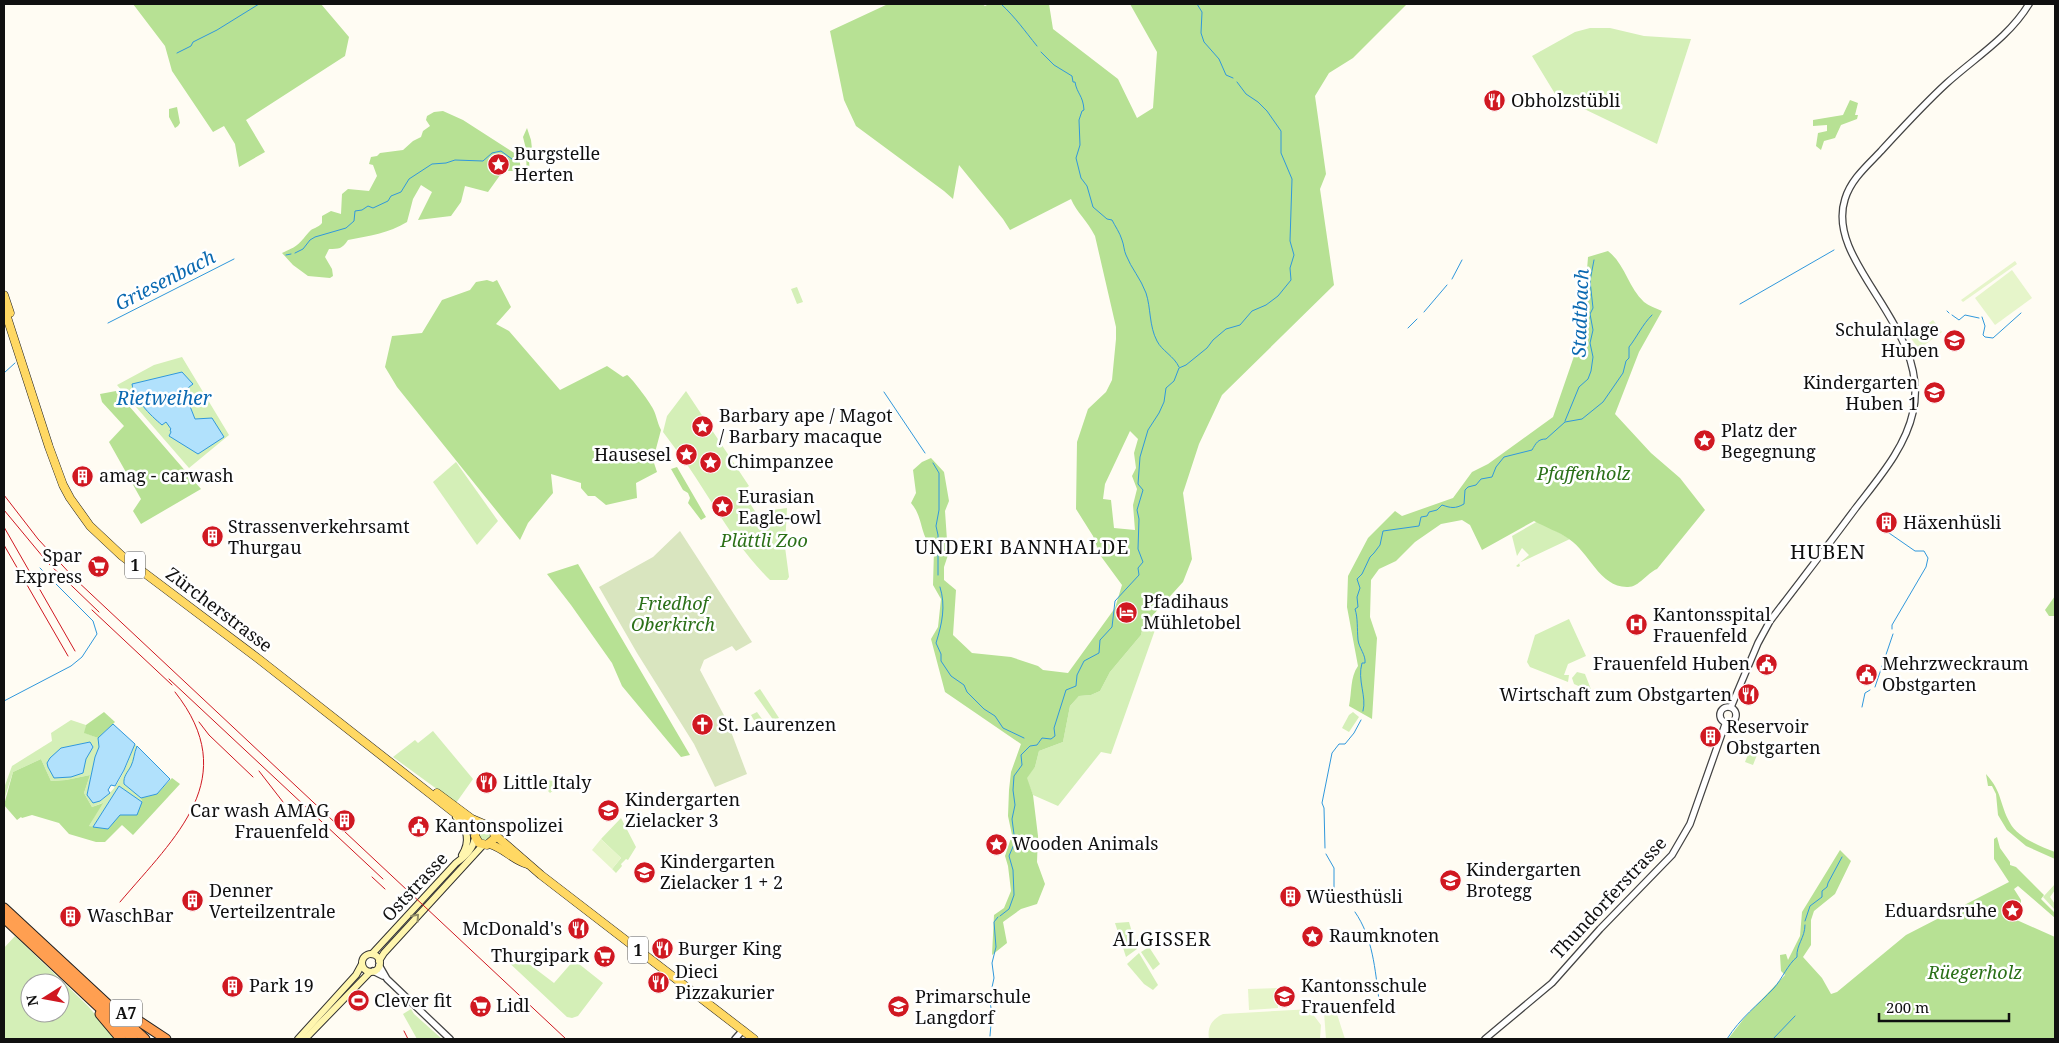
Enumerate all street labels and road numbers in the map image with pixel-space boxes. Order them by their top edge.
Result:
road number: 1 [125,552,145,578]
street label: Zürcherstrasse [161,561,278,657]
street label: Thundorferstrasse [1545,831,1671,964]
street label: Oststrasse [376,847,453,926]
road number: 1 [628,936,648,964]
road number: A7 [110,1000,142,1026]

